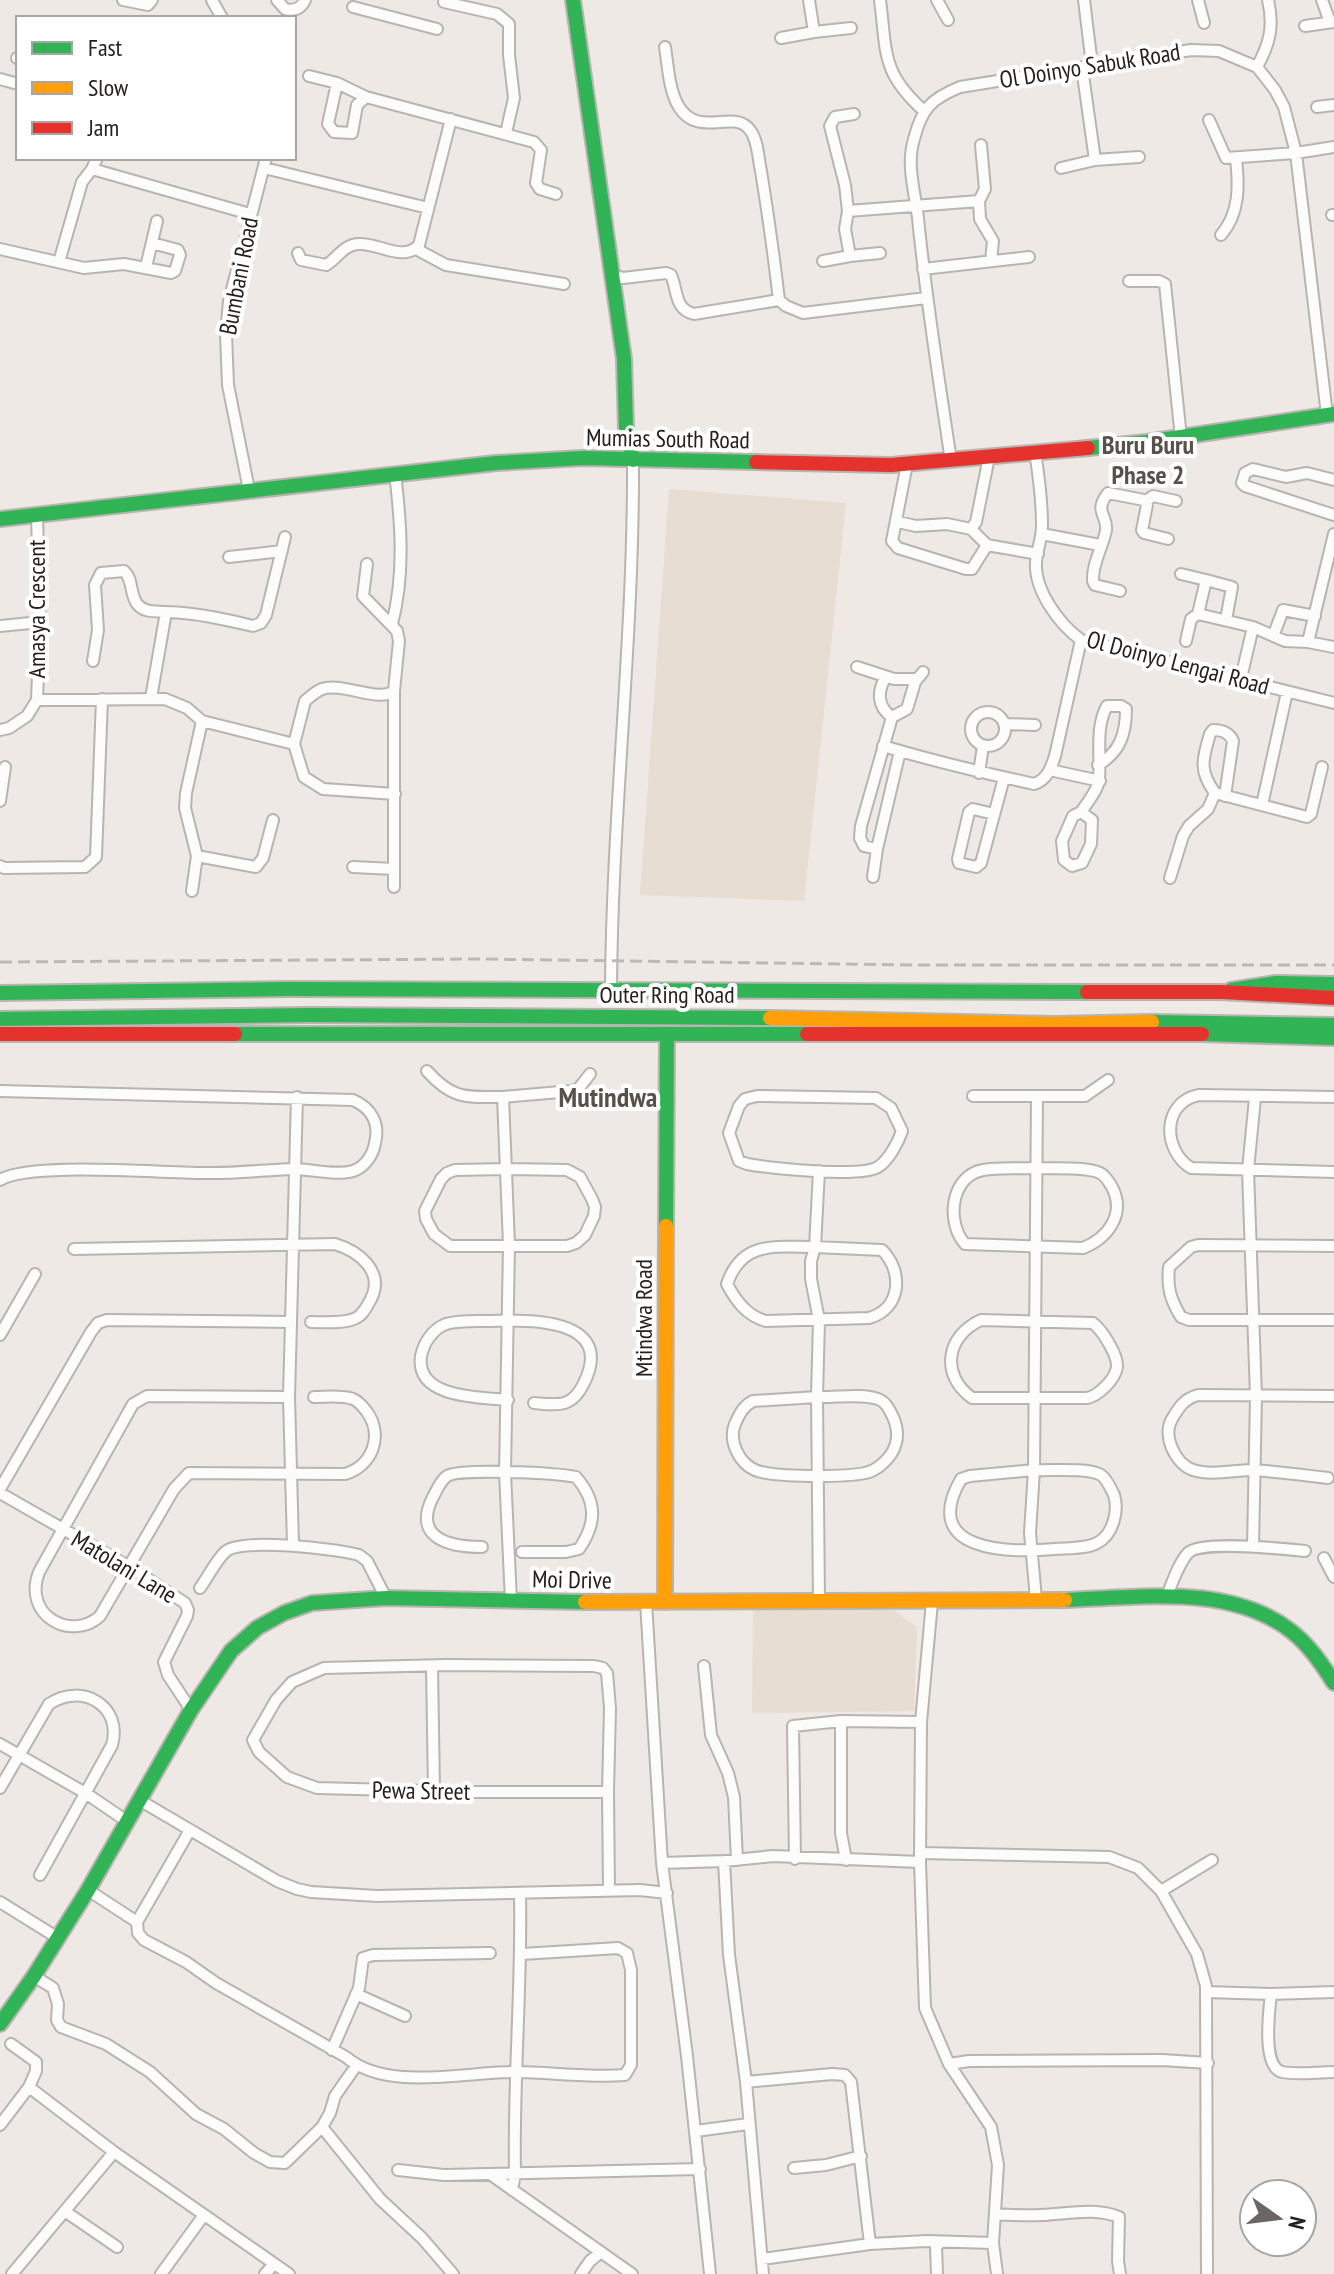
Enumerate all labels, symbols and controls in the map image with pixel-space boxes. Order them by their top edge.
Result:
legend [16,16,296,160]
text: Fast [88,32,123,63]
street label: Ol Doinyo Sabuk Road [997,36,1182,95]
text: Slow [88,72,129,103]
text: Jam [87,112,119,143]
street label: Bumbani Road [212,214,265,337]
street label: Mumias South Road [586,422,750,455]
district label: Buru Buru Phase 2 [1102,428,1194,491]
street label: Amasya Crescent [21,539,52,678]
street label: Ol Doinyo Lengai Road [1084,623,1273,702]
street label: Outer Ring Road [599,979,735,1010]
district label: Mutindwa [559,1078,657,1115]
street label: Mtindwa Road [628,1259,659,1377]
street label: Matolani Lane [66,1523,183,1610]
street label: Moi Drive [532,1563,612,1596]
street label: Pewa Street [372,1774,471,1807]
north arrow [1238,2178,1318,2258]
text: N [1282,2214,1312,2232]

